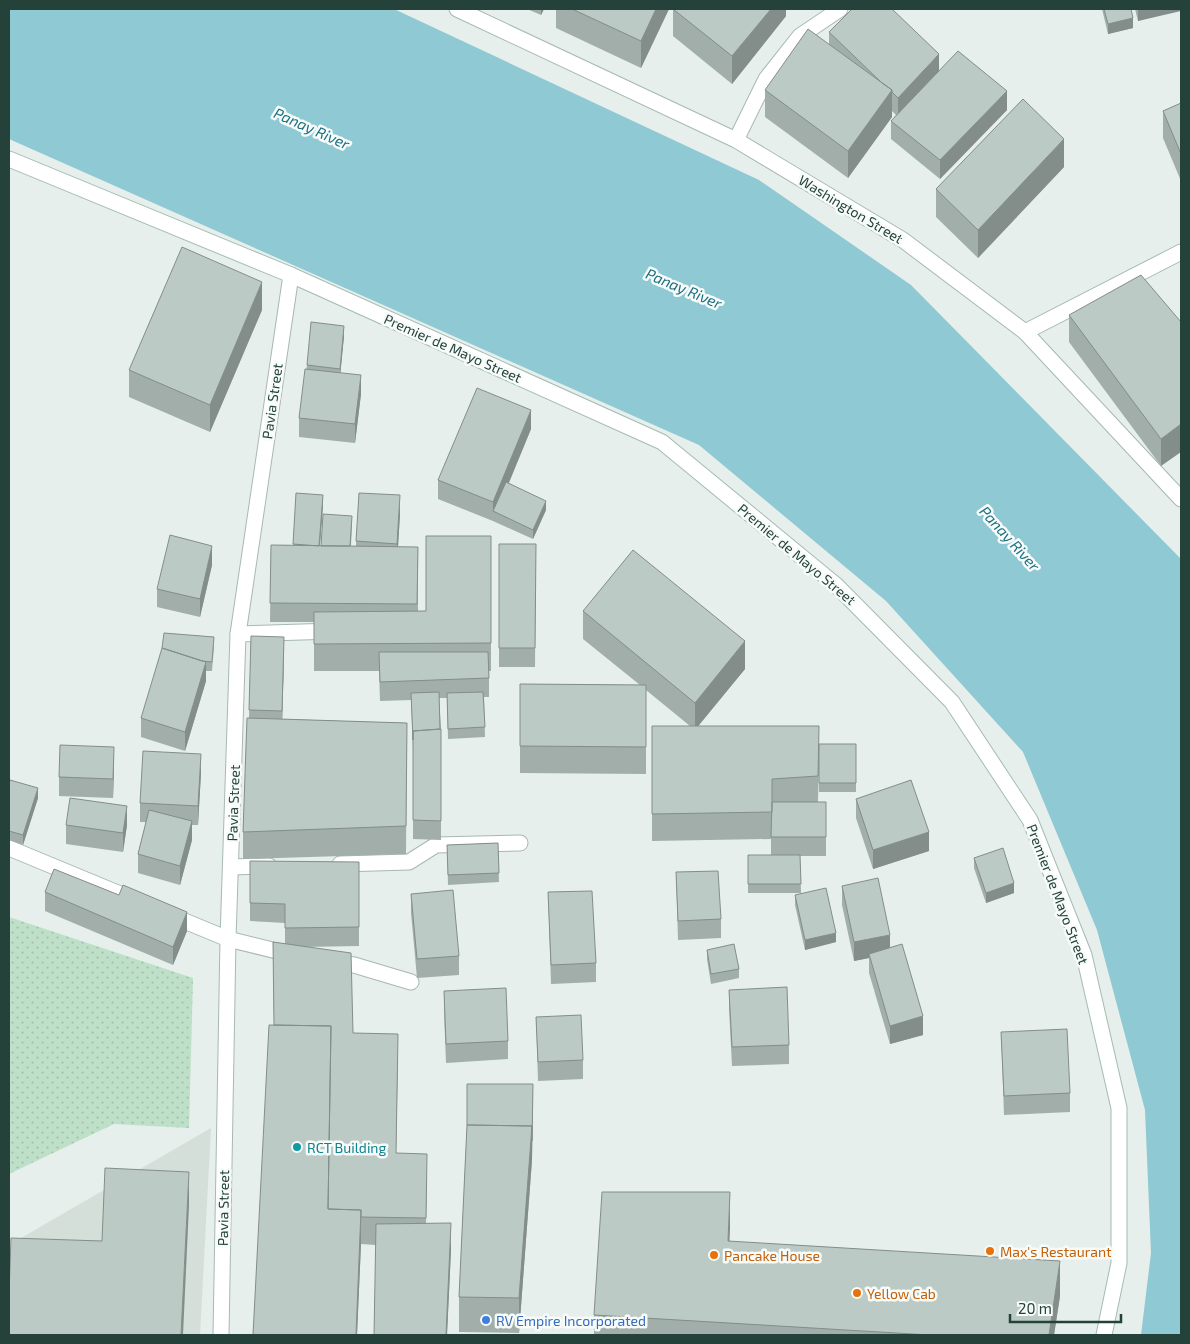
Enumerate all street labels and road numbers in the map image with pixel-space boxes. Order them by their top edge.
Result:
street label: Washington Street [796,171,906,247]
street label: Premier de Mayo Street [382,310,524,386]
street label: Pavia Street [258,362,286,440]
street label: Premier de Mayo Street [735,500,859,608]
street label: Pavia Street [223,764,243,842]
street label: Premier de Mayo Street [1023,821,1093,967]
street label: Pavia Street [214,1170,232,1246]

